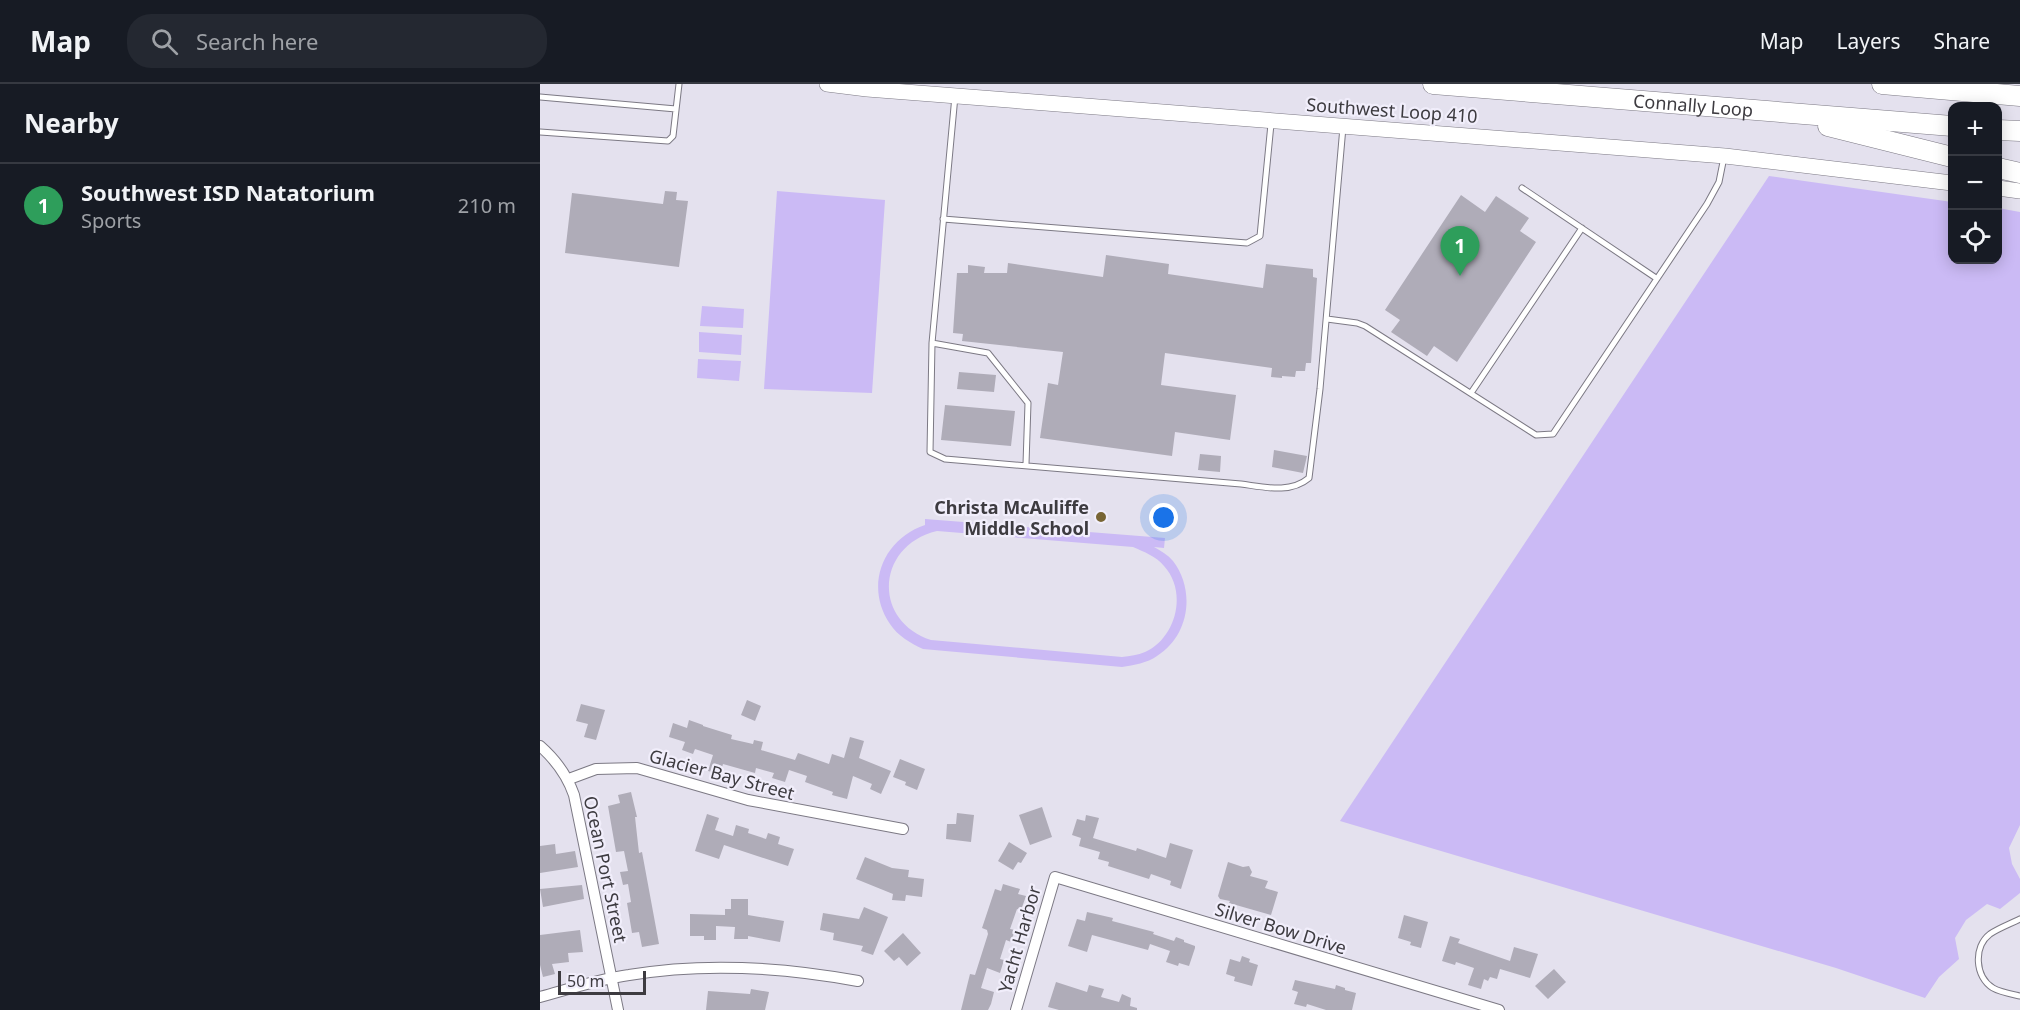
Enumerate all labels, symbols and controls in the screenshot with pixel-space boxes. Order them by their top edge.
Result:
search box [127,14,547,68]
text: Map [30,22,91,60]
icon: search [148,25,181,58]
text: Search here [196,26,318,56]
text: Map [1760,27,1804,55]
text: Layers [1837,27,1901,55]
text: Share [1934,27,1990,55]
street label: Connally Loop [1632,88,1754,122]
street label: Southwest Loop 410 [1306,92,1478,128]
map controls [1948,102,2002,264]
button: + [1948,102,2002,156]
text: Nearby [24,105,119,141]
button: − [1948,156,2002,210]
text: Southwest ISD Natatorium [81,177,375,207]
text: 1 [38,192,49,219]
text: 210 m [458,192,516,219]
text: Sports [81,207,141,234]
button: locate [1948,210,2002,264]
pin: 1 [1440,226,1480,276]
place label: Christa McAuliffe Middle School [934,495,1089,540]
your location [1149,503,1178,532]
marker: Christa McAuliffe Middle School [1094,510,1108,524]
street label: Glacier Bay Street [647,743,798,805]
street label: Ocean Port Street [579,793,633,945]
street label: Yacht Harbor [992,882,1046,995]
street label: Silver Bow Drive [1212,897,1350,959]
scale bar [558,968,646,996]
text: 50 m [567,970,604,992]

